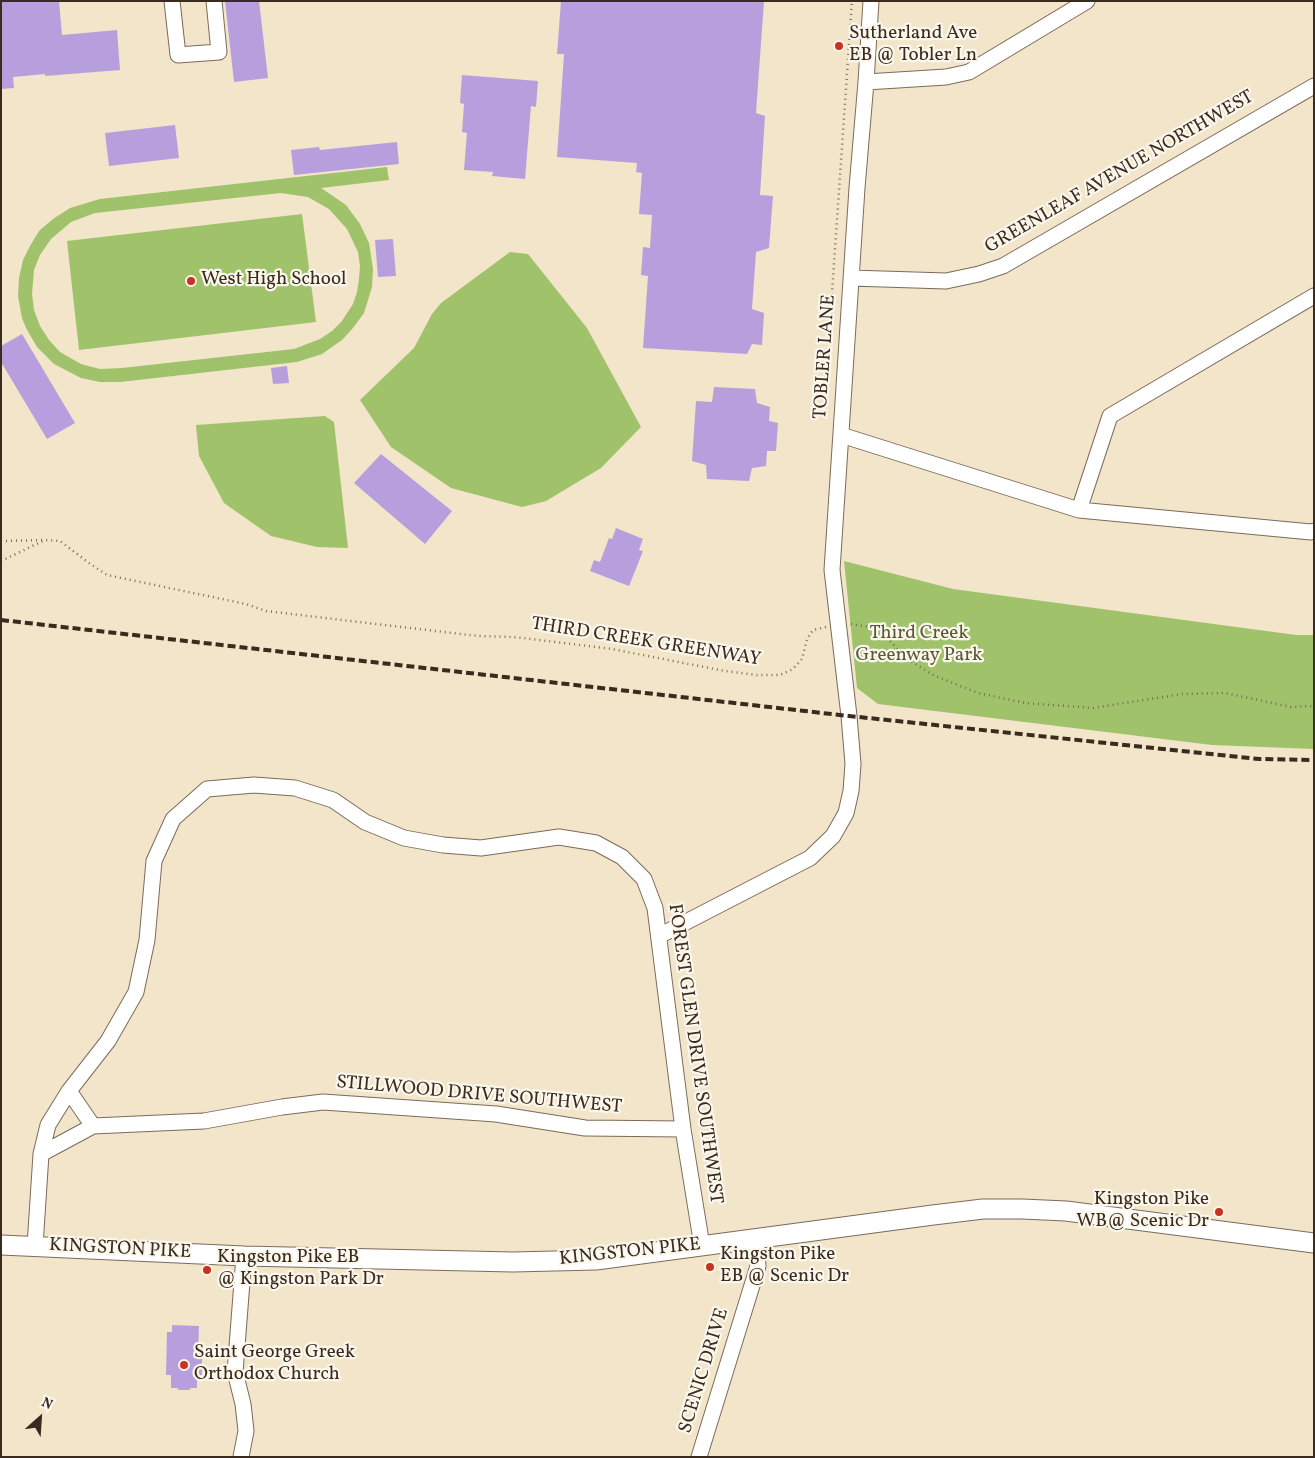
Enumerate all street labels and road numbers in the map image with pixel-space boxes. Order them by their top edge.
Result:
street label: GREENLEAF AVENUE NORTHWEST [982,86,1258,260]
street label: TOBLER LANE [810,294,842,420]
street label: THIRD CREEK GREENWAY [530,614,762,672]
street label: FOREST GLEN DRIVE SOUTHWEST [662,903,726,1205]
street label: STILLWOOD DRIVE SOUTHWEST [335,1072,623,1120]
street label: KINGSTON PIKE [558,1234,702,1272]
street label: KINGSTON PIKE [48,1235,192,1265]
street label: SCENIC DRIVE [675,1306,735,1436]

